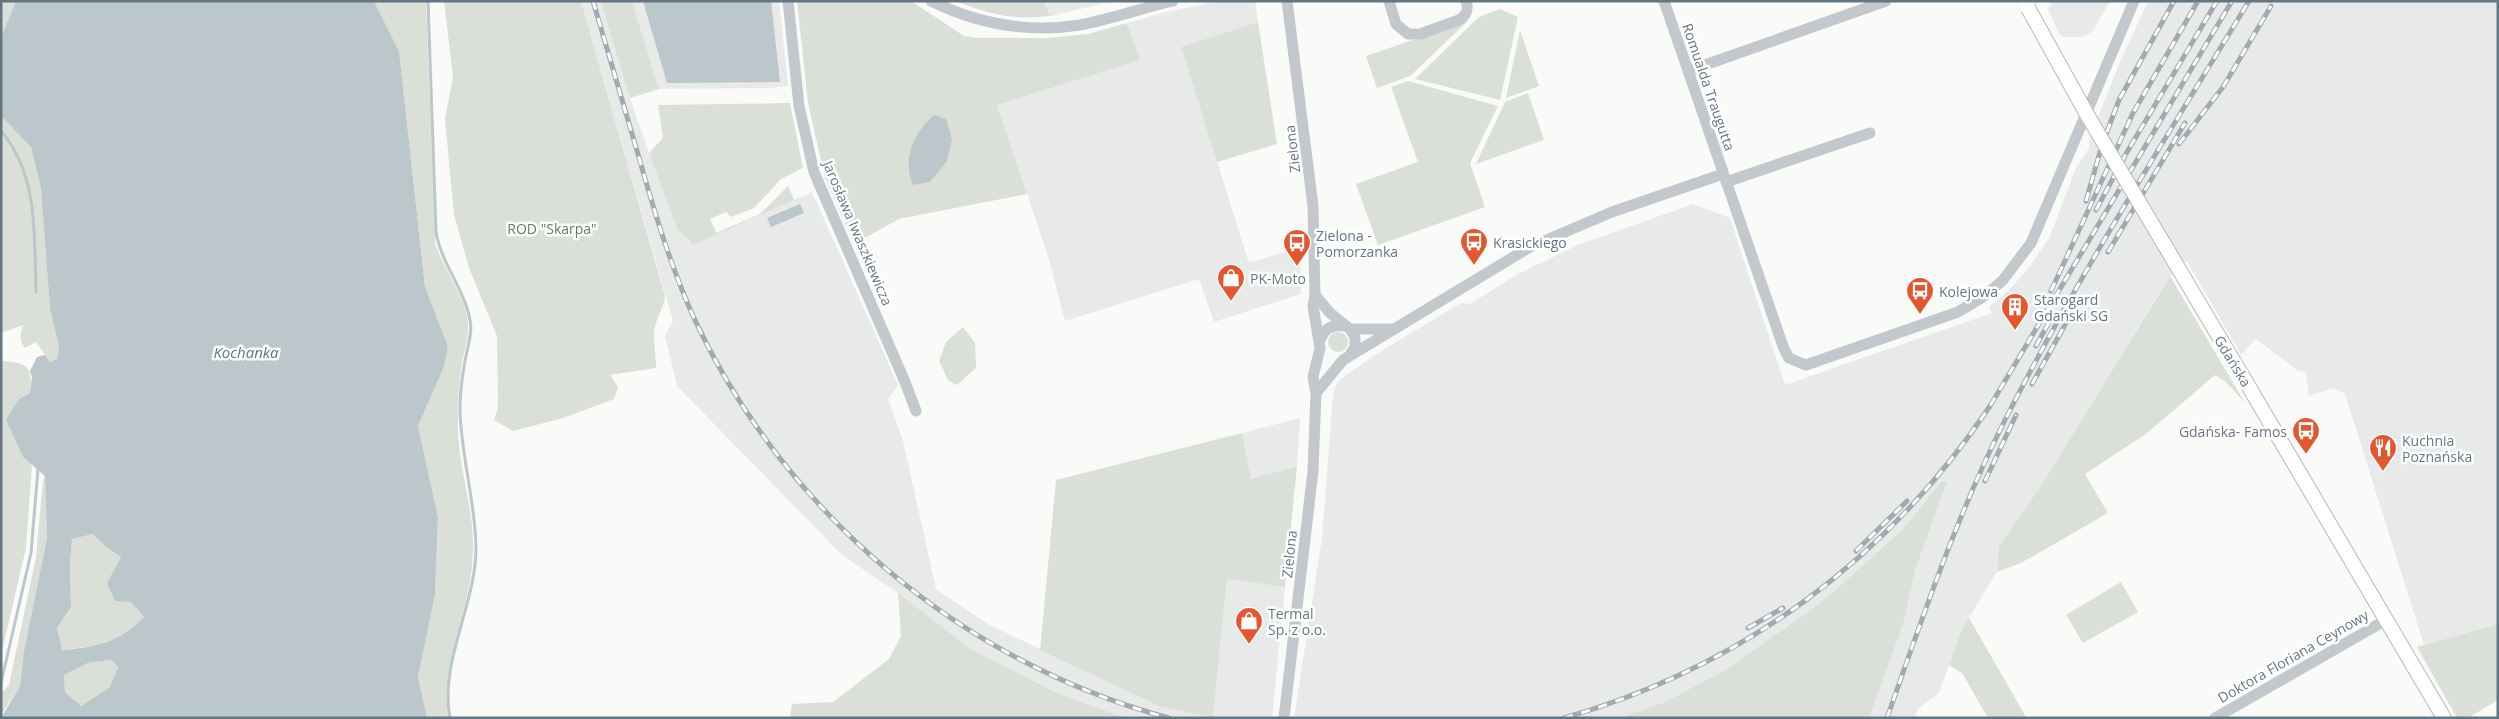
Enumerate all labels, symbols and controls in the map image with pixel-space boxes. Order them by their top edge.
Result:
street label: Romualda Traugutta [1678,21,1740,153]
street label: Zielona [1280,124,1304,174]
street label: Jarosława Iwaszkiewicza [818,156,897,308]
park label: ROD "Skarpa" [507,219,597,238]
place label: Zielona - Pomorzanka [1316,226,1398,261]
bus stop icon: Krasickiego [1459,227,1489,266]
bus stop icon: Zielona - Pomorzanka [1282,228,1312,267]
place label: Krasickiego [1493,233,1567,252]
shop icon: PK-Moto [1216,263,1246,302]
place label: PK-Moto [1250,269,1306,288]
bus stop icon: Kolejowa [1905,276,1935,315]
place label: Kolejowa [1939,282,1998,301]
place label: Starogard Gdański SG [2034,290,2108,325]
building icon: Starogard Gdański SG [2000,292,2030,331]
street label: Gdańska [2210,332,2256,390]
water label: Kochanka [213,342,279,362]
bus stop icon: Gdańska- Famos [2291,416,2321,455]
place label: Gdańska- Famos [2179,422,2287,441]
place label: Kuchnia Poznańska [2402,431,2472,466]
restaurant icon: Kuchnia Poznańska [2368,433,2398,472]
street label: Zielona [1277,529,1301,579]
place label: Termal Sp. z o.o. [1268,604,1326,639]
street label: Doktora Floriana Ceynowy [2214,604,2373,707]
shop icon: Termal Sp. z o.o. [1234,606,1264,645]

